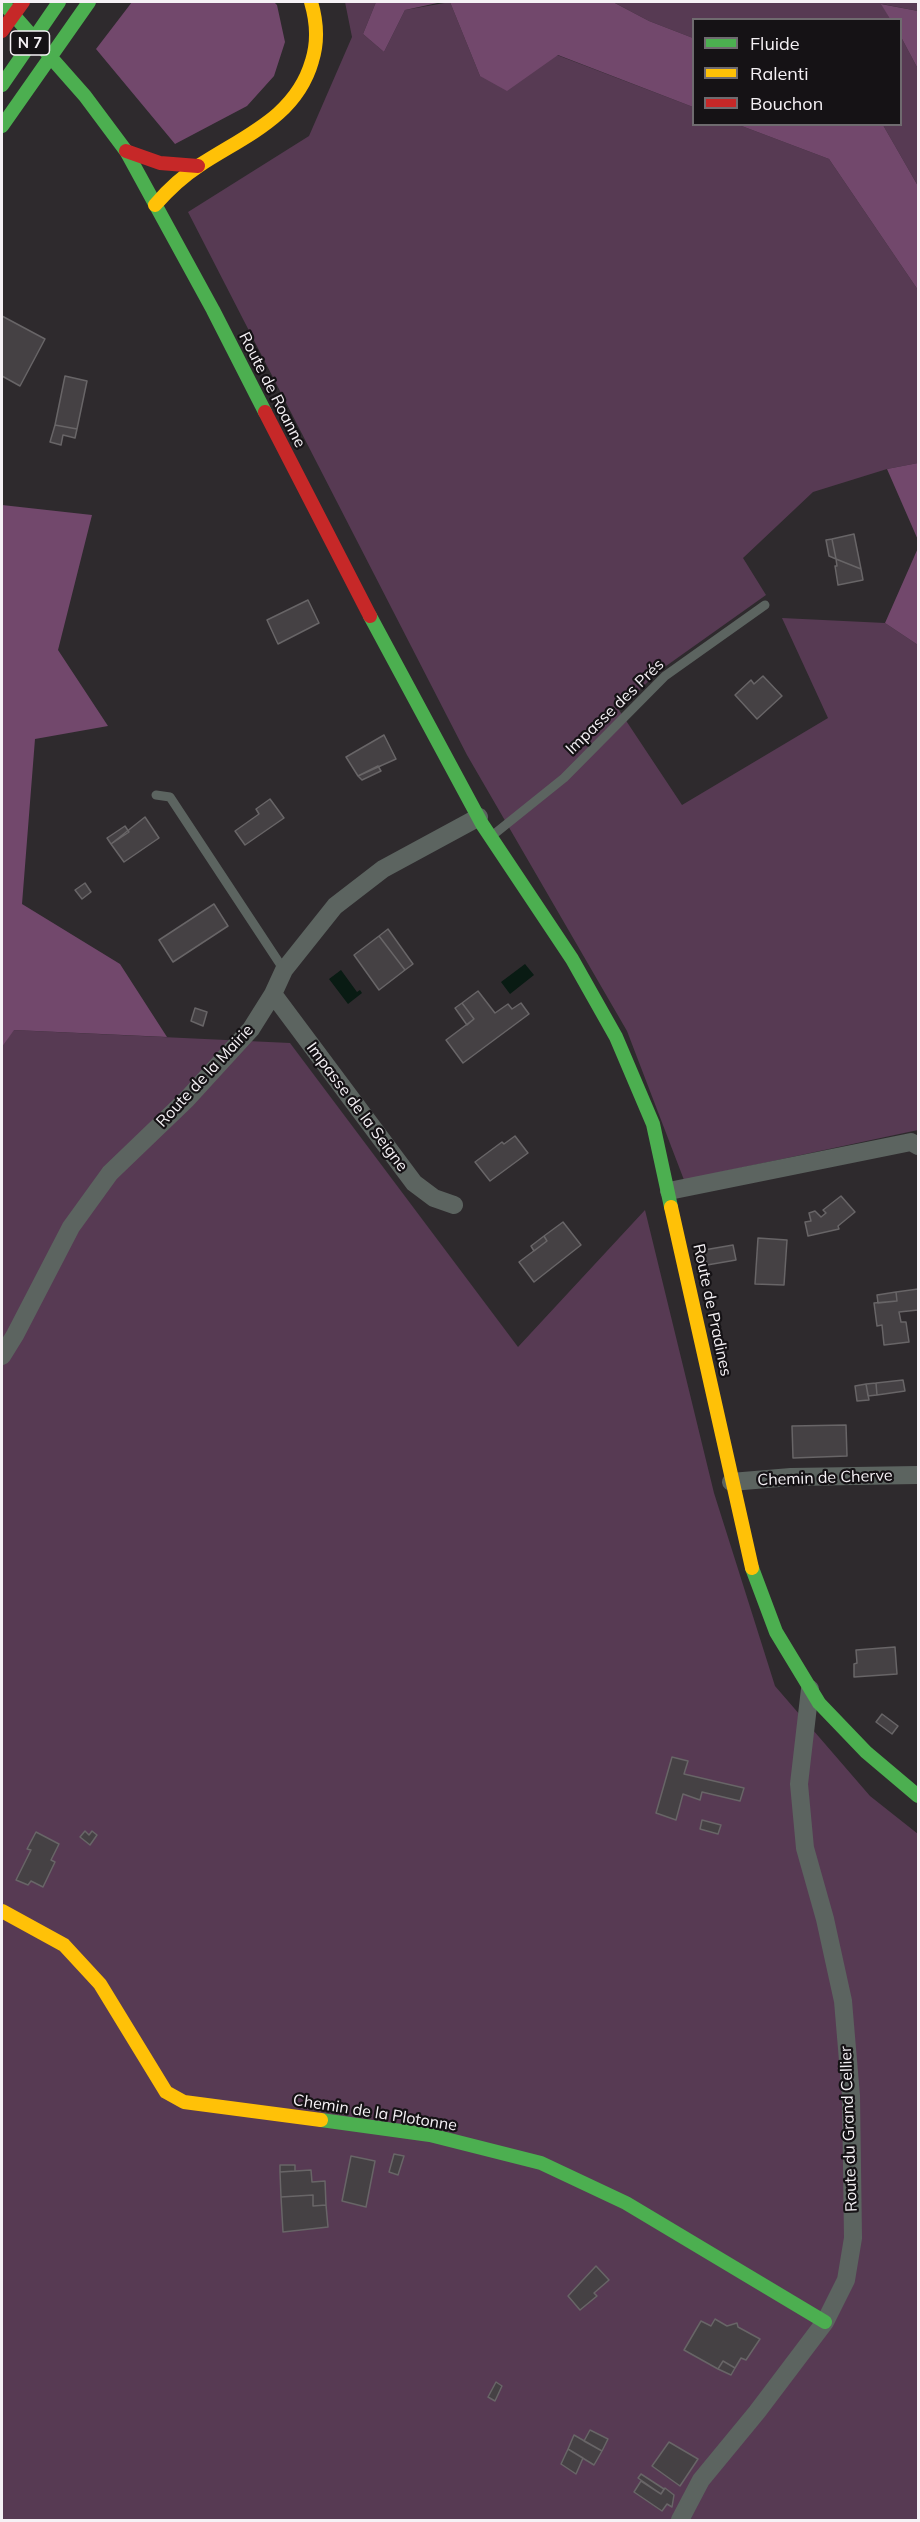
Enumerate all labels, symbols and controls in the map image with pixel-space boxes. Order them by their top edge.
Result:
legend [692,18,902,126]
road number: N 7 [10,31,50,55]
text: Fluide [750,32,800,55]
text: Ralenti [750,62,808,85]
text: Bouchon [750,92,823,115]
street label: Route de Roanne [235,329,309,451]
street label: Impasse des Prés [562,655,668,759]
street label: Route de la Mairie [153,1021,257,1131]
street label: Impasse de la Seigne [302,1039,412,1175]
street label: Route de Pradines [689,1242,735,1378]
street label: Chemin de Cherve [757,1466,893,1490]
street label: Route du Grand Cellier [837,2046,861,2212]
street label: Chemin de la Plotonne [292,2091,458,2135]

